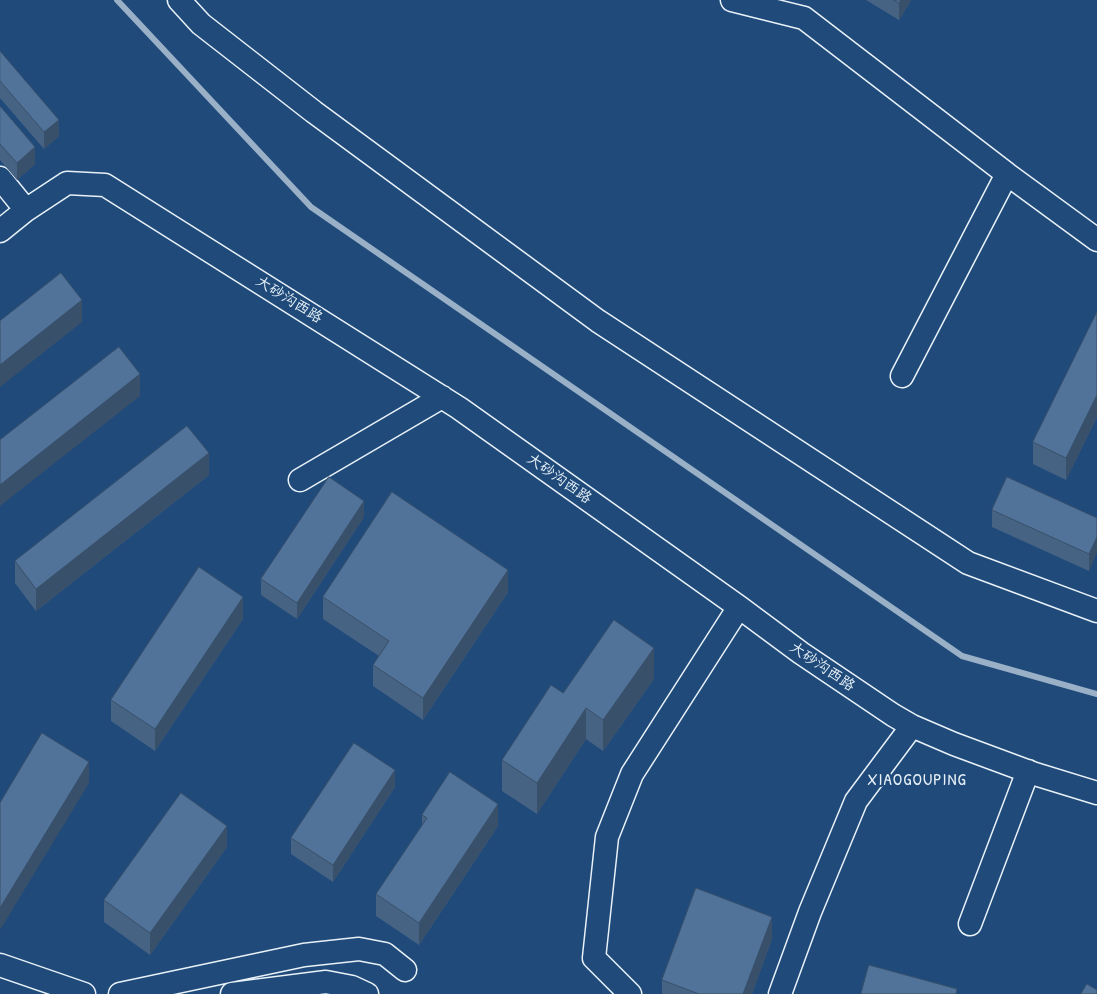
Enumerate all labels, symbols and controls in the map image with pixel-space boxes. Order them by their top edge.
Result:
street label: 大砂沟西路 [252,272,326,328]
street label: 大砂沟西路 [523,450,595,508]
street label: 大砂沟西路 [786,639,858,695]
district label: XIAOGOUPING [867,770,967,790]

